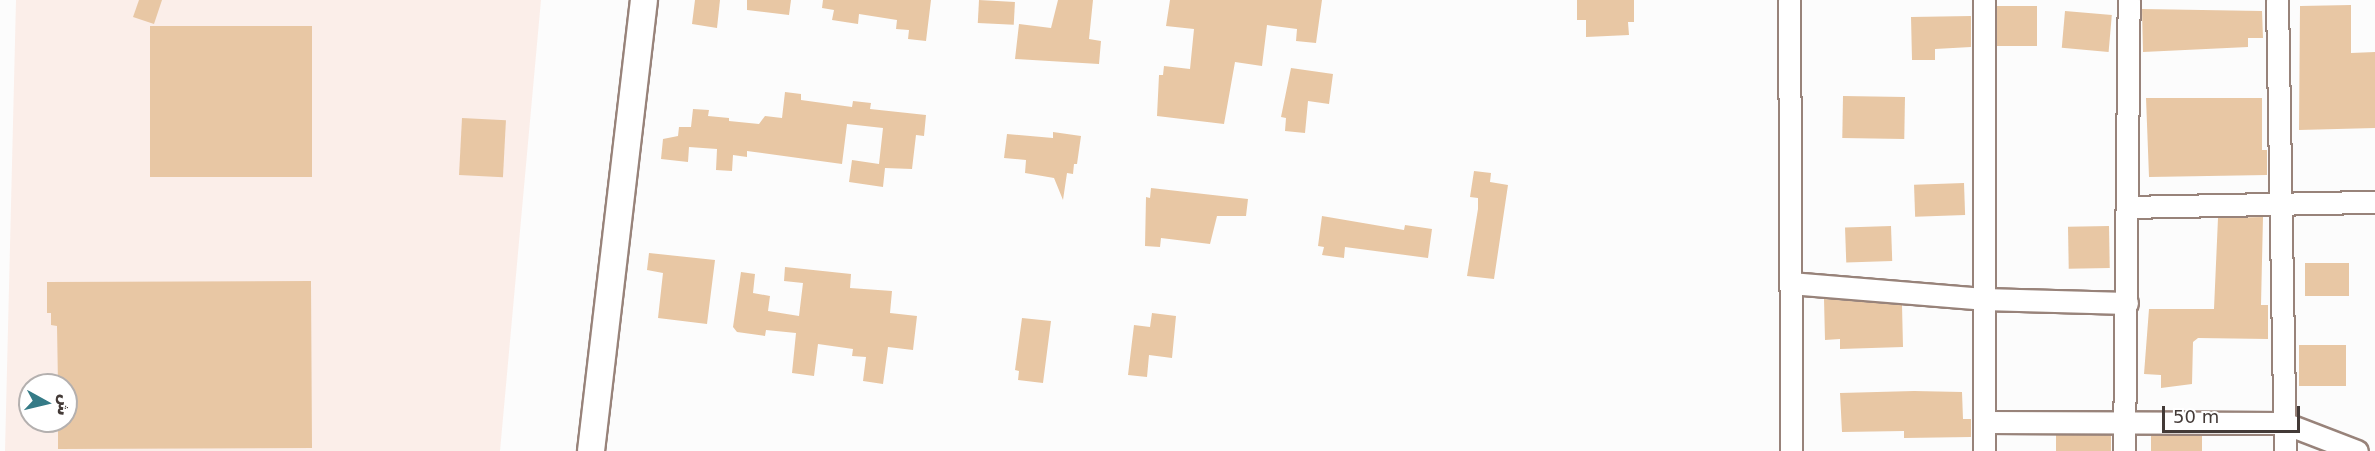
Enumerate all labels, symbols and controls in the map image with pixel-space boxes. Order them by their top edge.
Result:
north arrow [18,373,78,433]
text: ش [53,393,75,418]
scale bar [2165,394,2303,432]
text: 50 m [2173,406,2219,427]

